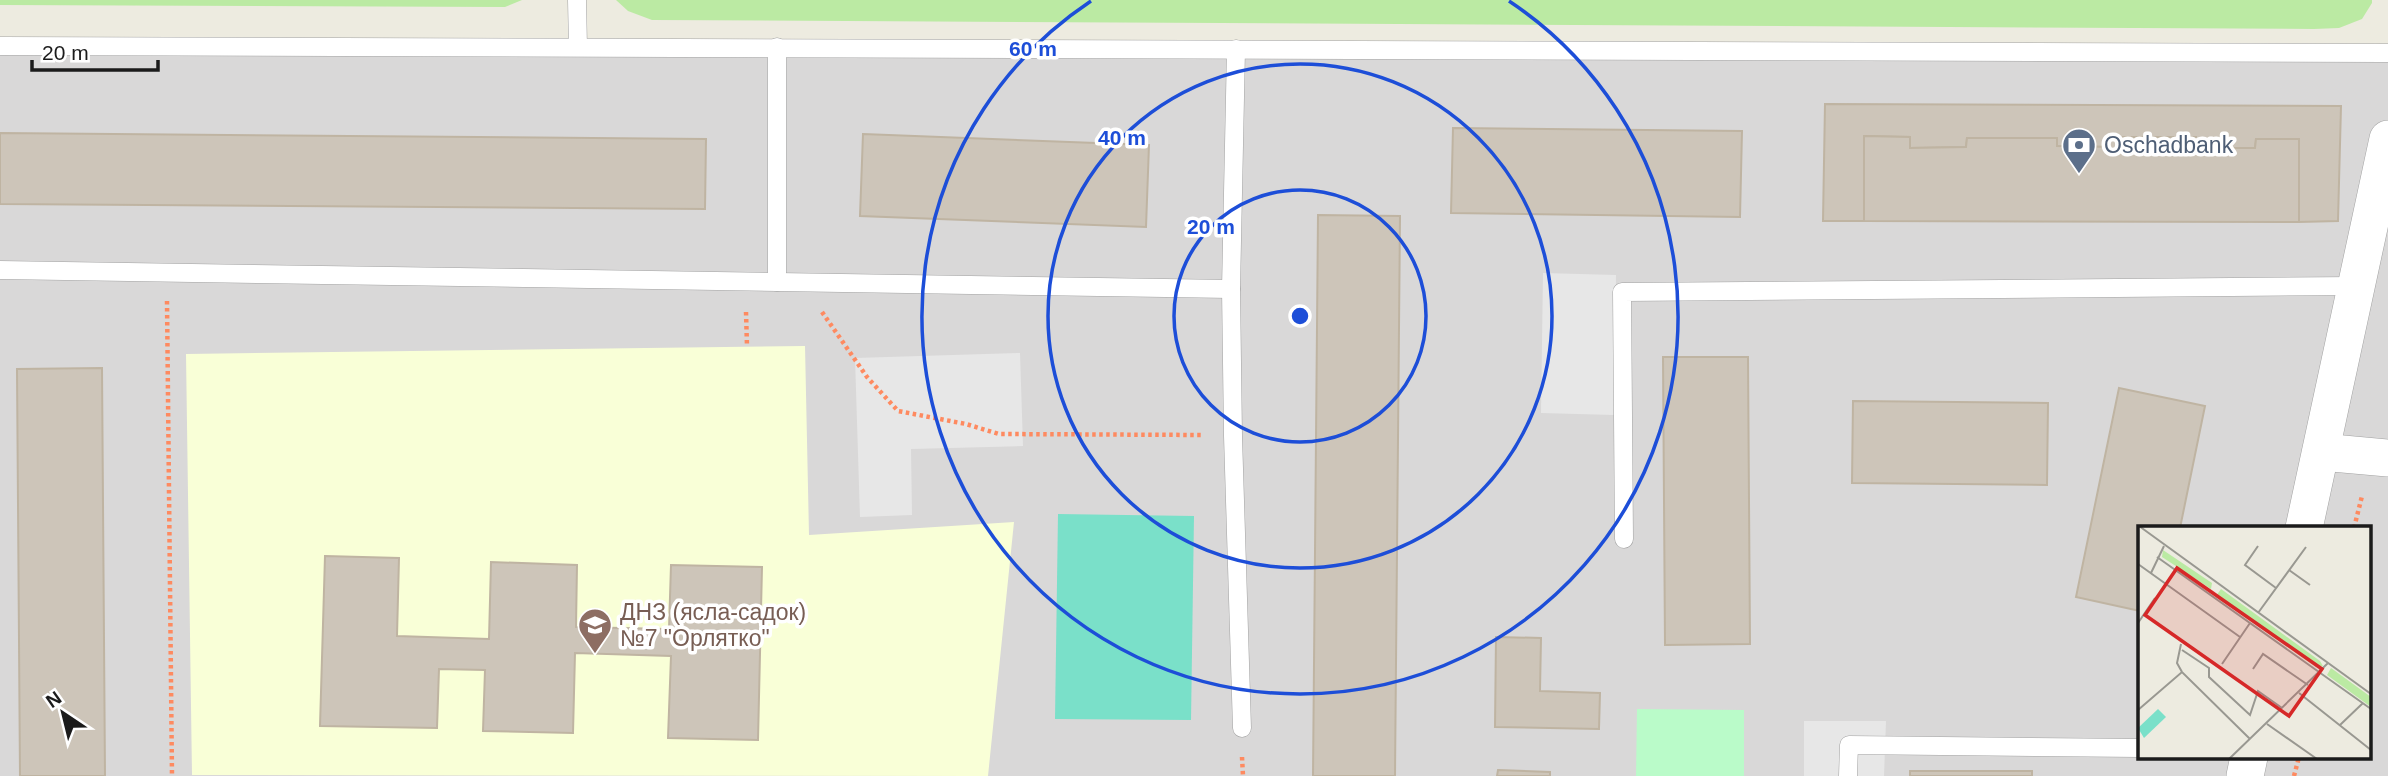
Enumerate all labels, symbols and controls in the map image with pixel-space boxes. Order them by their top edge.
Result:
scale bar [32,28,158,72]
text: 60 m [1009,37,1057,60]
text: 20 m [42,41,89,64]
text: 40 m [1098,126,1146,149]
bank icon: Oschadbank [2060,126,2098,175]
place label: Oschadbank [2104,132,2234,158]
text: 20 m [1187,215,1235,238]
centre of rings [1288,304,1312,328]
inset map [2138,526,2370,758]
place label: ДНЗ (ясла-садок) №7 "Орлятко" [620,599,806,651]
school or university icon: ДНЗ (ясла-садок) №7 "Орлятко" [576,606,614,655]
north arrow [28,678,98,748]
text: N [42,687,65,712]

